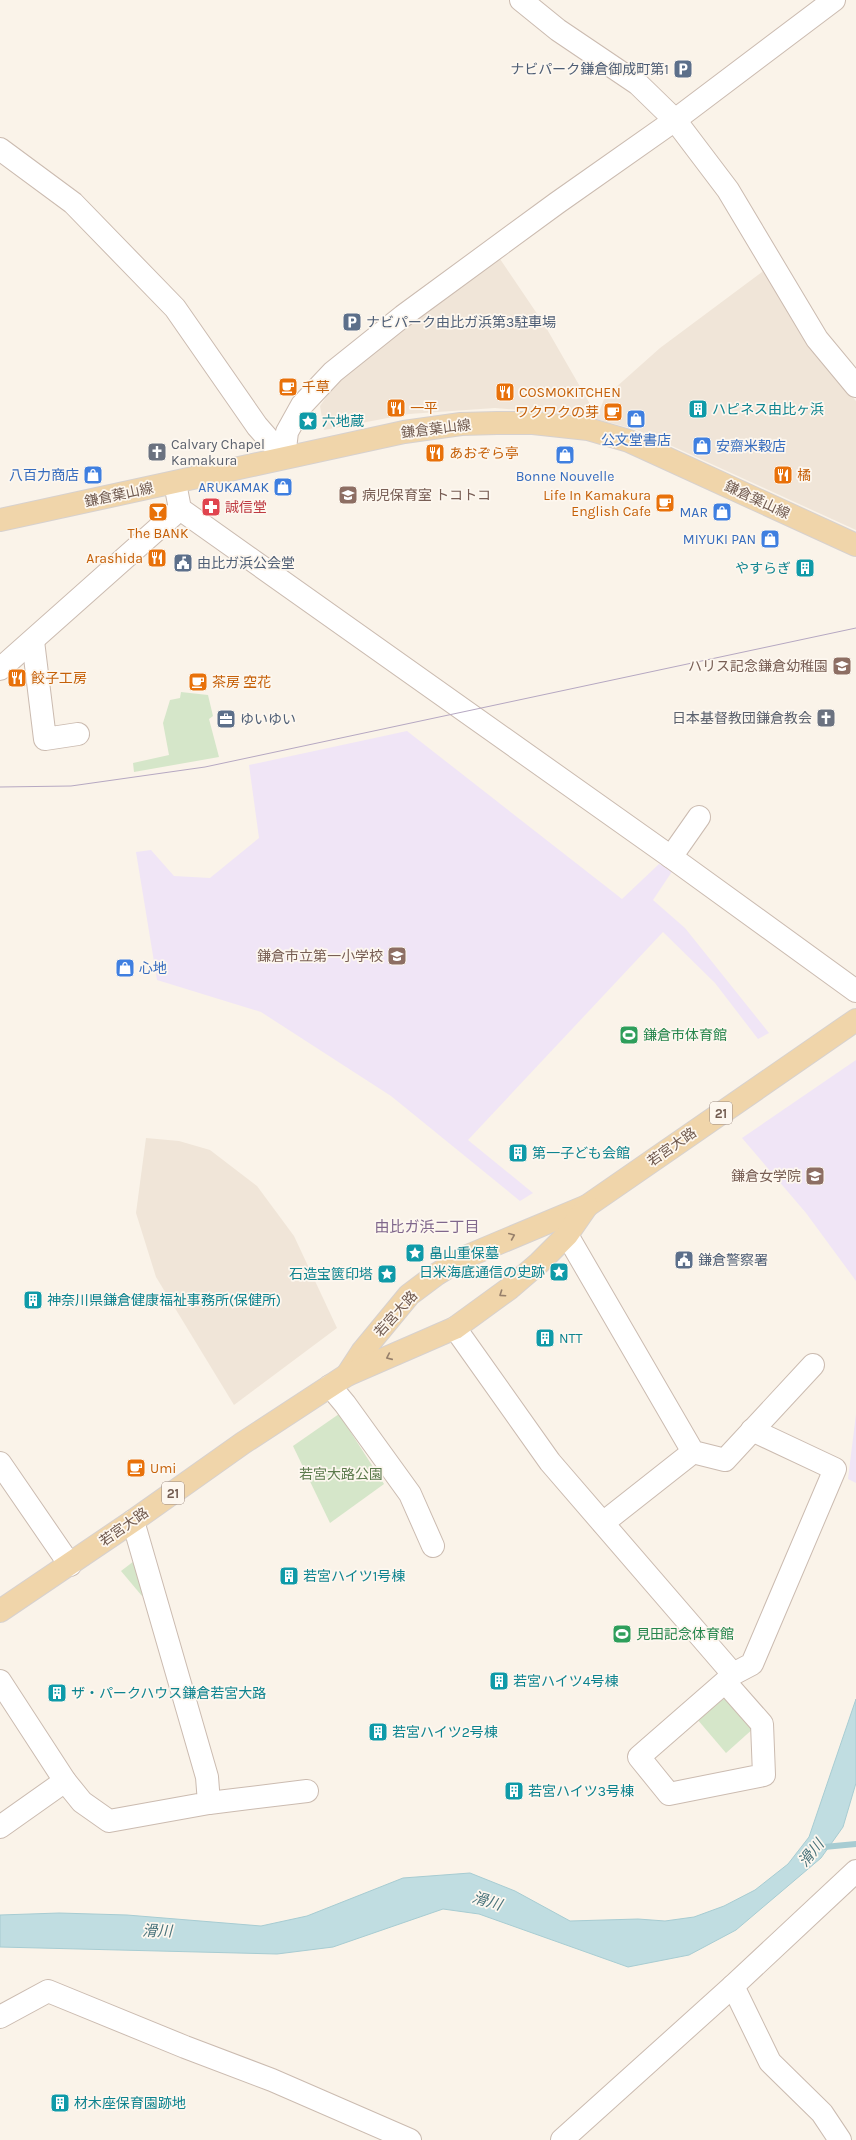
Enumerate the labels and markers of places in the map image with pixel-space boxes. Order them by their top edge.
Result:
parking icon: ナビパーク鎌倉御成町第1 [672,58,694,80]
place label: ナビパーク鎌倉御成町第1 [510,61,669,78]
parking icon: ナビパーク由比ガ浜第3駐車場 [341,311,363,333]
place label: ナビパーク由比ガ浜第3駐車場 [366,314,556,331]
cafe icon: 千草 [277,376,299,398]
place label: 千草 [302,379,330,396]
restaurant icon: COSMOKITCHEN [494,381,516,403]
place label: COSMOKITCHEN [519,384,621,401]
restaurant icon: 一平 [385,397,407,419]
building icon: ハピネス由比ヶ浜 [687,398,709,420]
place label: 一平 [410,400,438,417]
cafe icon: ワクワクの芽 [602,401,624,423]
place label: ハピネス由比ヶ浜 [712,401,824,418]
place label: ワクワクの芽 [515,404,599,421]
shop icon: 公文堂書店 [625,408,647,430]
place icon: 六地蔵 [297,410,319,432]
place label: 六地蔵 [322,413,364,430]
place label: 公文堂書店 [601,432,671,449]
shop icon: 安齋米穀店 [691,435,713,457]
place label: Calvary Chapel Kamakura [171,436,265,469]
place label: 安齋米穀店 [716,438,786,455]
church icon: Calvary Chapel Kamakura [146,441,168,463]
restaurant icon: あおぞら亭 [424,442,446,464]
shop icon: Bonne Nouvelle [554,444,576,466]
place label: あおぞら亭 [449,445,519,462]
shop icon: 八百力商店 [82,464,104,486]
restaurant icon: 橘 [772,464,794,486]
place label: 八百力商店 [9,467,79,484]
place label: 橘 [797,467,811,484]
place label: Bonne Nouvelle [516,468,614,485]
shop icon: ARUKAMAK [272,476,294,498]
place label: ARUKAMAK [198,479,269,496]
school or university icon: 病児保育室 トコトコ [337,484,359,506]
place label: 病児保育室 トコトコ [362,487,491,504]
place label: Life In Kamakura English Cafe [543,487,651,520]
cafe icon: Life In Kamakura English Cafe [654,492,676,514]
pharmacy icon: 誠信堂 [200,496,222,518]
place label: 誠信堂 [225,499,267,516]
bar icon: The BANK [147,501,169,523]
shop icon: MAR [711,501,733,523]
place label: MAR [680,504,708,521]
place label: The BANK [128,525,189,542]
shop icon: MIYUKI PAN [759,528,781,550]
place label: MIYUKI PAN [683,531,756,548]
restaurant icon: Arashida [146,547,168,569]
place label: Arashida [86,550,143,567]
public building icon: 由比ガ浜公会堂 [172,552,194,574]
place label: 由比ガ浜公会堂 [197,555,295,572]
building icon: やすらぎ [794,557,816,579]
place label: やすらぎ [735,560,791,577]
school or university icon: ハリス記念鎌倉幼稚園 [831,655,853,677]
place label: ハリス記念鎌倉幼稚園 [688,658,828,675]
restaurant icon: 餃子工房 [6,667,28,689]
place label: 餃子工房 [31,670,87,687]
cafe icon: 茶房 空花 [187,671,209,693]
place label: 茶房 空花 [212,674,271,691]
church icon: 日本基督教団鎌倉教会 [815,707,837,729]
office icon: ゆいゆい [215,708,237,730]
place label: 日本基督教団鎌倉教会 [672,710,812,727]
place label: ゆいゆい [240,711,296,728]
school or university icon: 鎌倉市立第一小学校 [386,945,408,967]
place label: 鎌倉市立第一小学校 [257,948,383,965]
shop icon: 心地 [114,957,136,979]
place label: 心地 [139,960,167,977]
sports icon: 鎌倉市体育館 [618,1024,640,1046]
place label: 鎌倉市体育館 [643,1027,727,1044]
building icon: 第一子ども会館 [507,1142,529,1164]
place label: 第一子ども会館 [532,1145,630,1162]
school or university icon: 鎌倉女学院 [804,1165,826,1187]
place label: 鎌倉女学院 [731,1168,801,1185]
place icon: 畠山重保墓 [404,1242,426,1264]
place label: 畠山重保墓 [429,1245,499,1262]
public building icon: 鎌倉警察署 [673,1249,695,1271]
place label: 鎌倉警察署 [698,1252,768,1269]
place icon: 日米海底通信の史跡 [548,1261,570,1283]
place icon: 石造宝篋印塔 [376,1263,398,1285]
place label: 日米海底通信の史跡 [419,1264,545,1281]
place label: 石造宝篋印塔 [289,1266,373,1283]
building icon: 神奈川県鎌倉健康福祉事務所(保健所) [22,1289,44,1311]
place label: 神奈川県鎌倉健康福祉事務所(保健所) [47,1292,281,1309]
building icon: NTT [534,1327,556,1349]
place label: NTT [559,1330,583,1347]
cafe icon: Umi [125,1457,147,1479]
place label: Umi [150,1460,176,1477]
building icon: 若宮ハイツ1号棟 [278,1565,300,1587]
place label: 若宮ハイツ1号棟 [303,1568,405,1585]
sports icon: 見田記念体育館 [611,1623,633,1645]
place label: 見田記念体育館 [636,1626,734,1643]
building icon: 若宮ハイツ4号棟 [488,1670,510,1692]
place label: 若宮ハイツ4号棟 [513,1673,619,1690]
building icon: ザ・パークハウス鎌倉若宮大路 [46,1682,68,1704]
place label: ザ・パークハウス鎌倉若宮大路 [71,1685,266,1702]
building icon: 若宮ハイツ2号棟 [367,1721,389,1743]
place label: 若宮ハイツ2号棟 [392,1724,498,1741]
building icon: 若宮ハイツ3号棟 [503,1780,525,1802]
place label: 若宮ハイツ3号棟 [528,1783,634,1800]
building icon: 材木座保育園跡地 [49,2092,71,2114]
place label: 材木座保育園跡地 [74,2095,186,2112]

